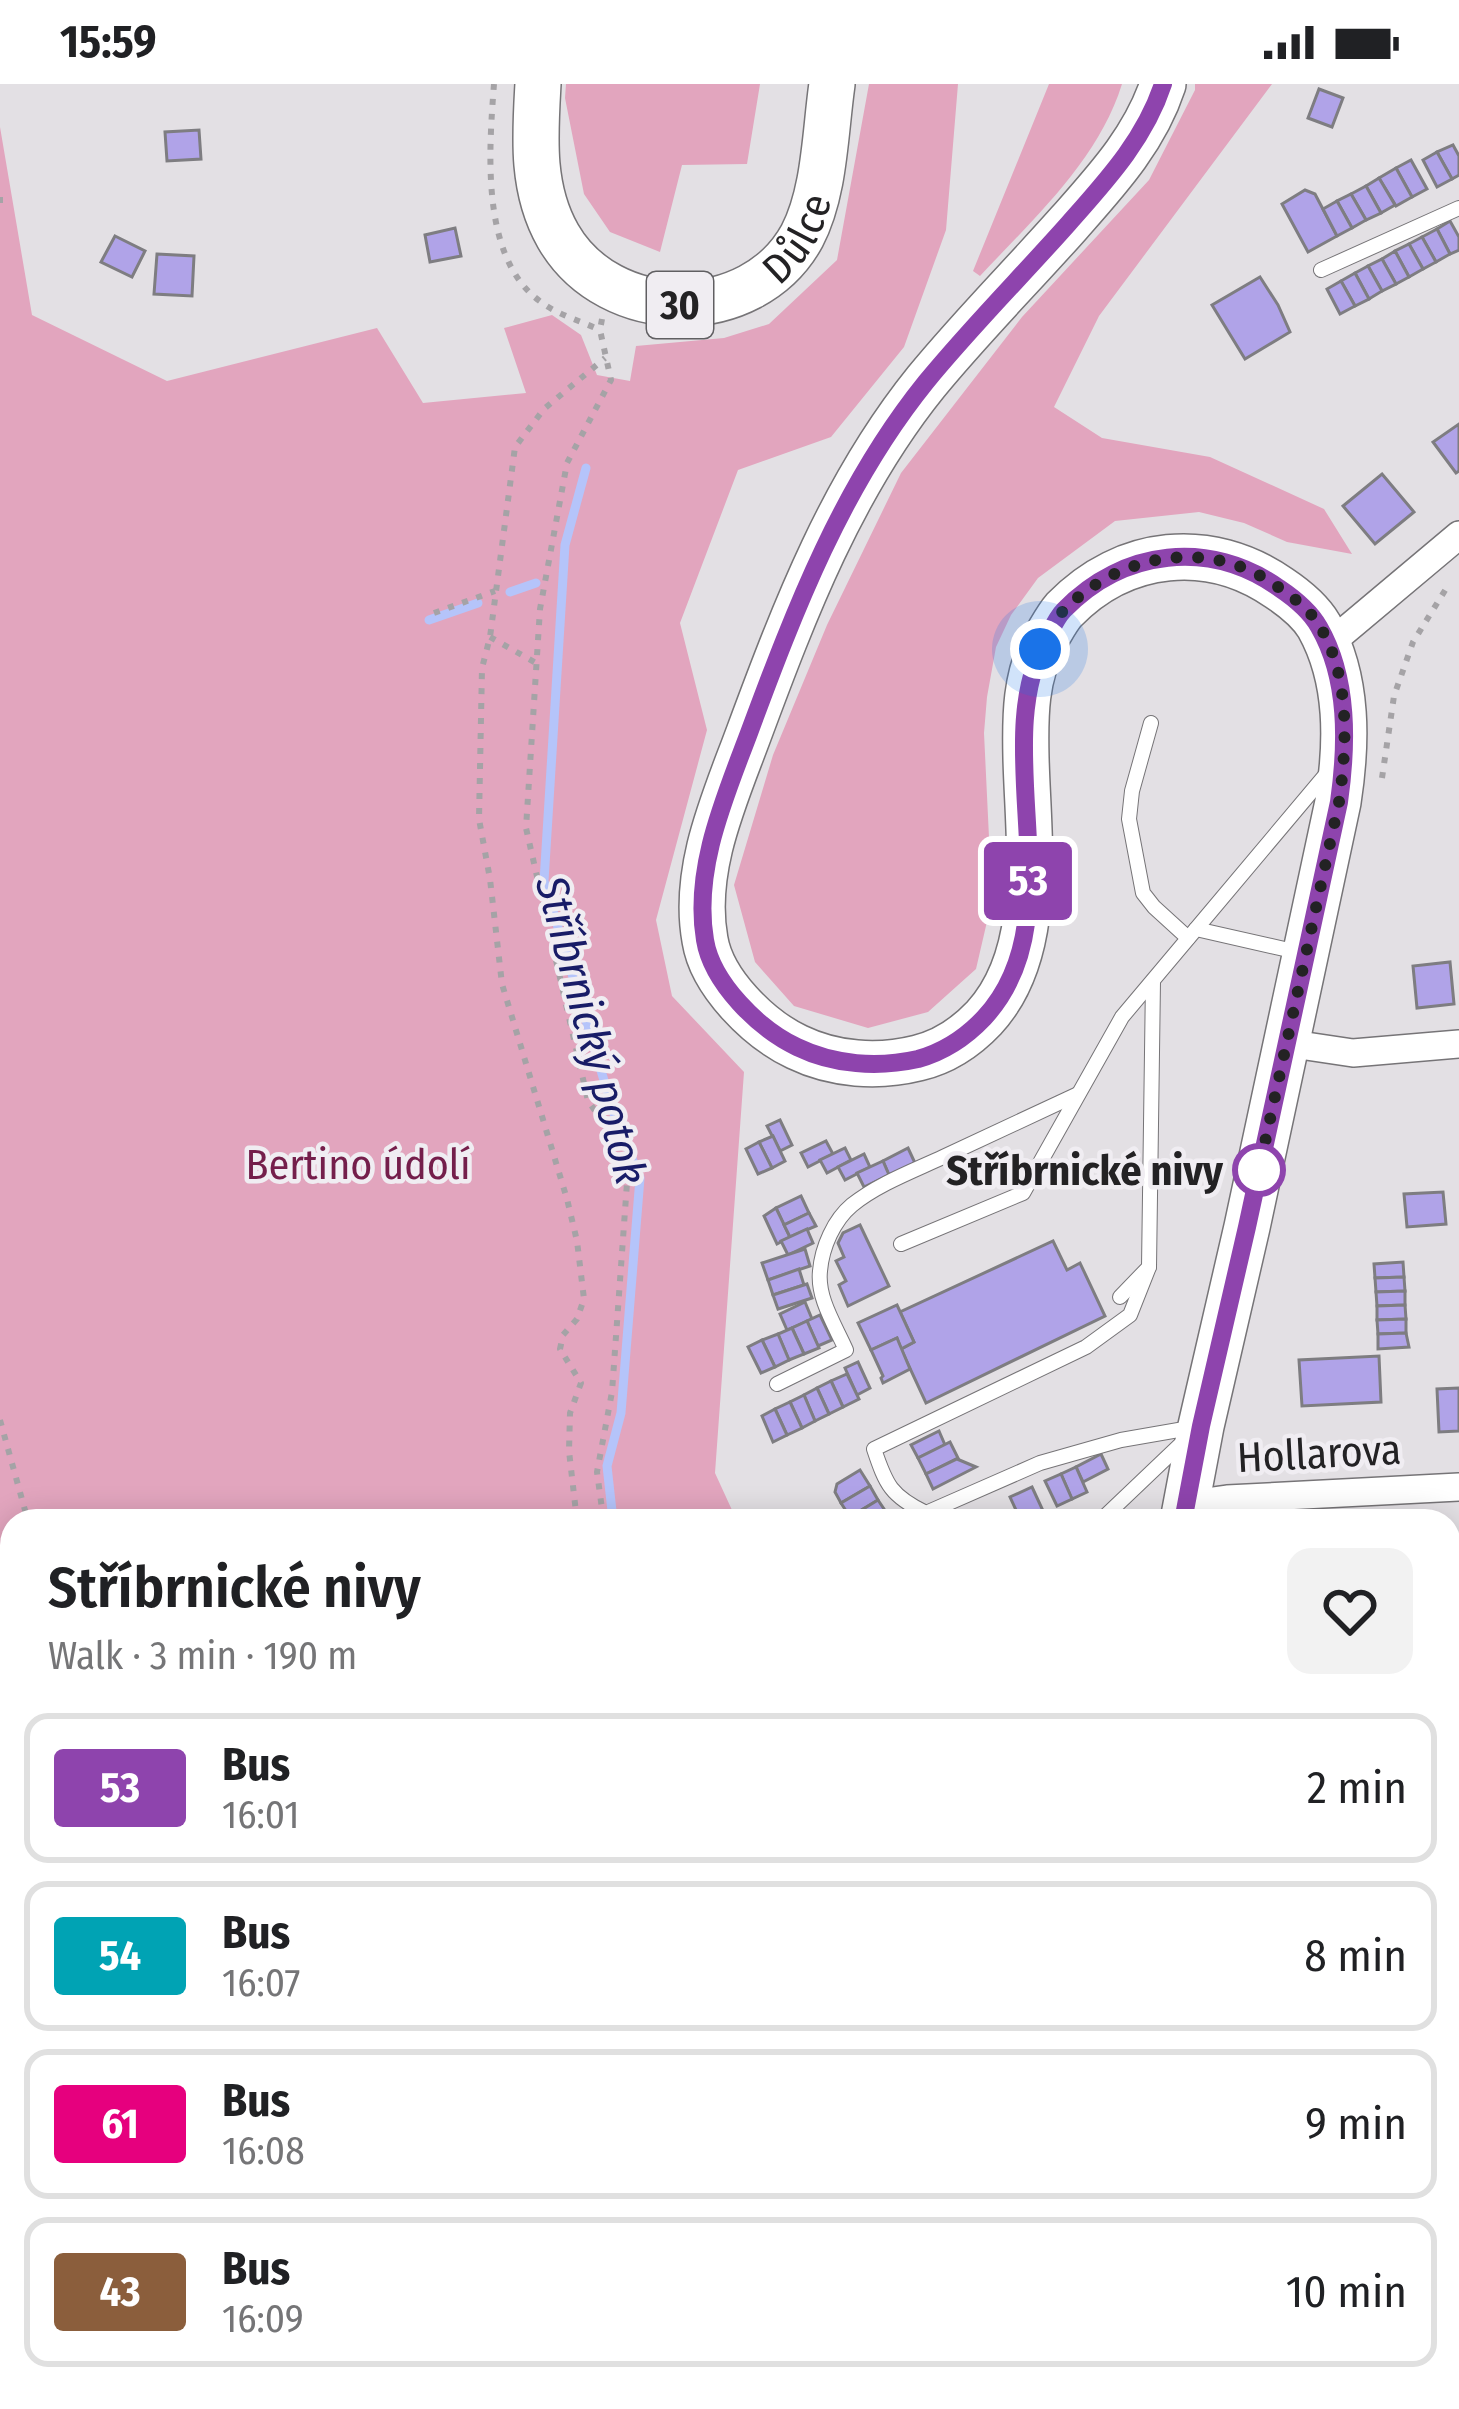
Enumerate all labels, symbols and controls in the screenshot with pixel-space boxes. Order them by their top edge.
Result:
text: 15:59 [60,15,156,69]
street label: Důlce [753,188,842,294]
road number: 30 [647,272,713,338]
your location [1010,619,1070,679]
line badge: 53 [974,842,1082,920]
text: 53 [1008,856,1048,906]
water label: Stříbrnický potok [524,869,658,1190]
park label: Bertino údolí [245,1140,471,1190]
marker: Stříbrnické nivy [1234,1145,1284,1195]
place label: Stříbrnické nivy [946,1146,1224,1196]
street label: Hollarova [1236,1425,1402,1483]
button: heart [1287,1548,1413,1674]
text: Stříbrnické nivy [48,1554,421,1622]
text: Walk · 3 min · 190 m [48,1633,357,1679]
text: Bus [222,1738,290,1792]
text: 2 min [1307,1761,1407,1815]
text: 53 [100,1763,140,1813]
text: 16:01 [222,1792,299,1838]
text: Bus [222,1906,290,1960]
text: 8 min [1304,1929,1407,1983]
text: 54 [99,1931,141,1981]
text: 16:07 [222,1960,300,2006]
text: Bus [222,2074,290,2128]
text: 9 min [1305,2097,1407,2151]
text: 61 [101,2099,139,2149]
text: 16:08 [222,2128,305,2174]
text: Bus [222,2242,290,2296]
text: 10 min [1286,2265,1407,2319]
text: 43 [100,2267,141,2317]
text: 16:09 [222,2296,304,2342]

